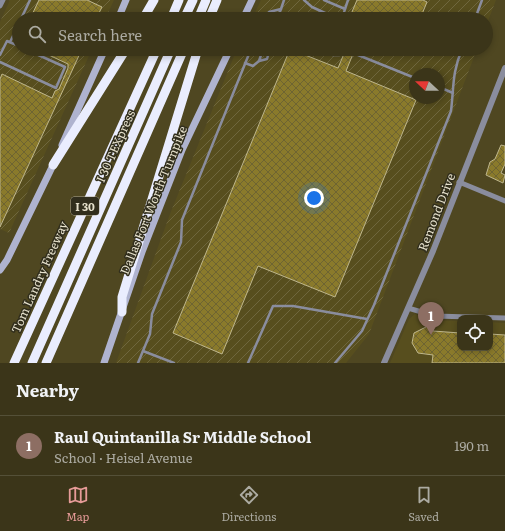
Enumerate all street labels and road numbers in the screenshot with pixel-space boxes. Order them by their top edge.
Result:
street label: I 30 TEXpress [91,106,139,185]
street label: Dallas Fort Worth Turnpike [115,123,191,277]
street label: Remond Drive [413,170,459,254]
road number: I 30 [71,197,99,215]
street label: Tom Landry Freeway [6,218,72,336]

